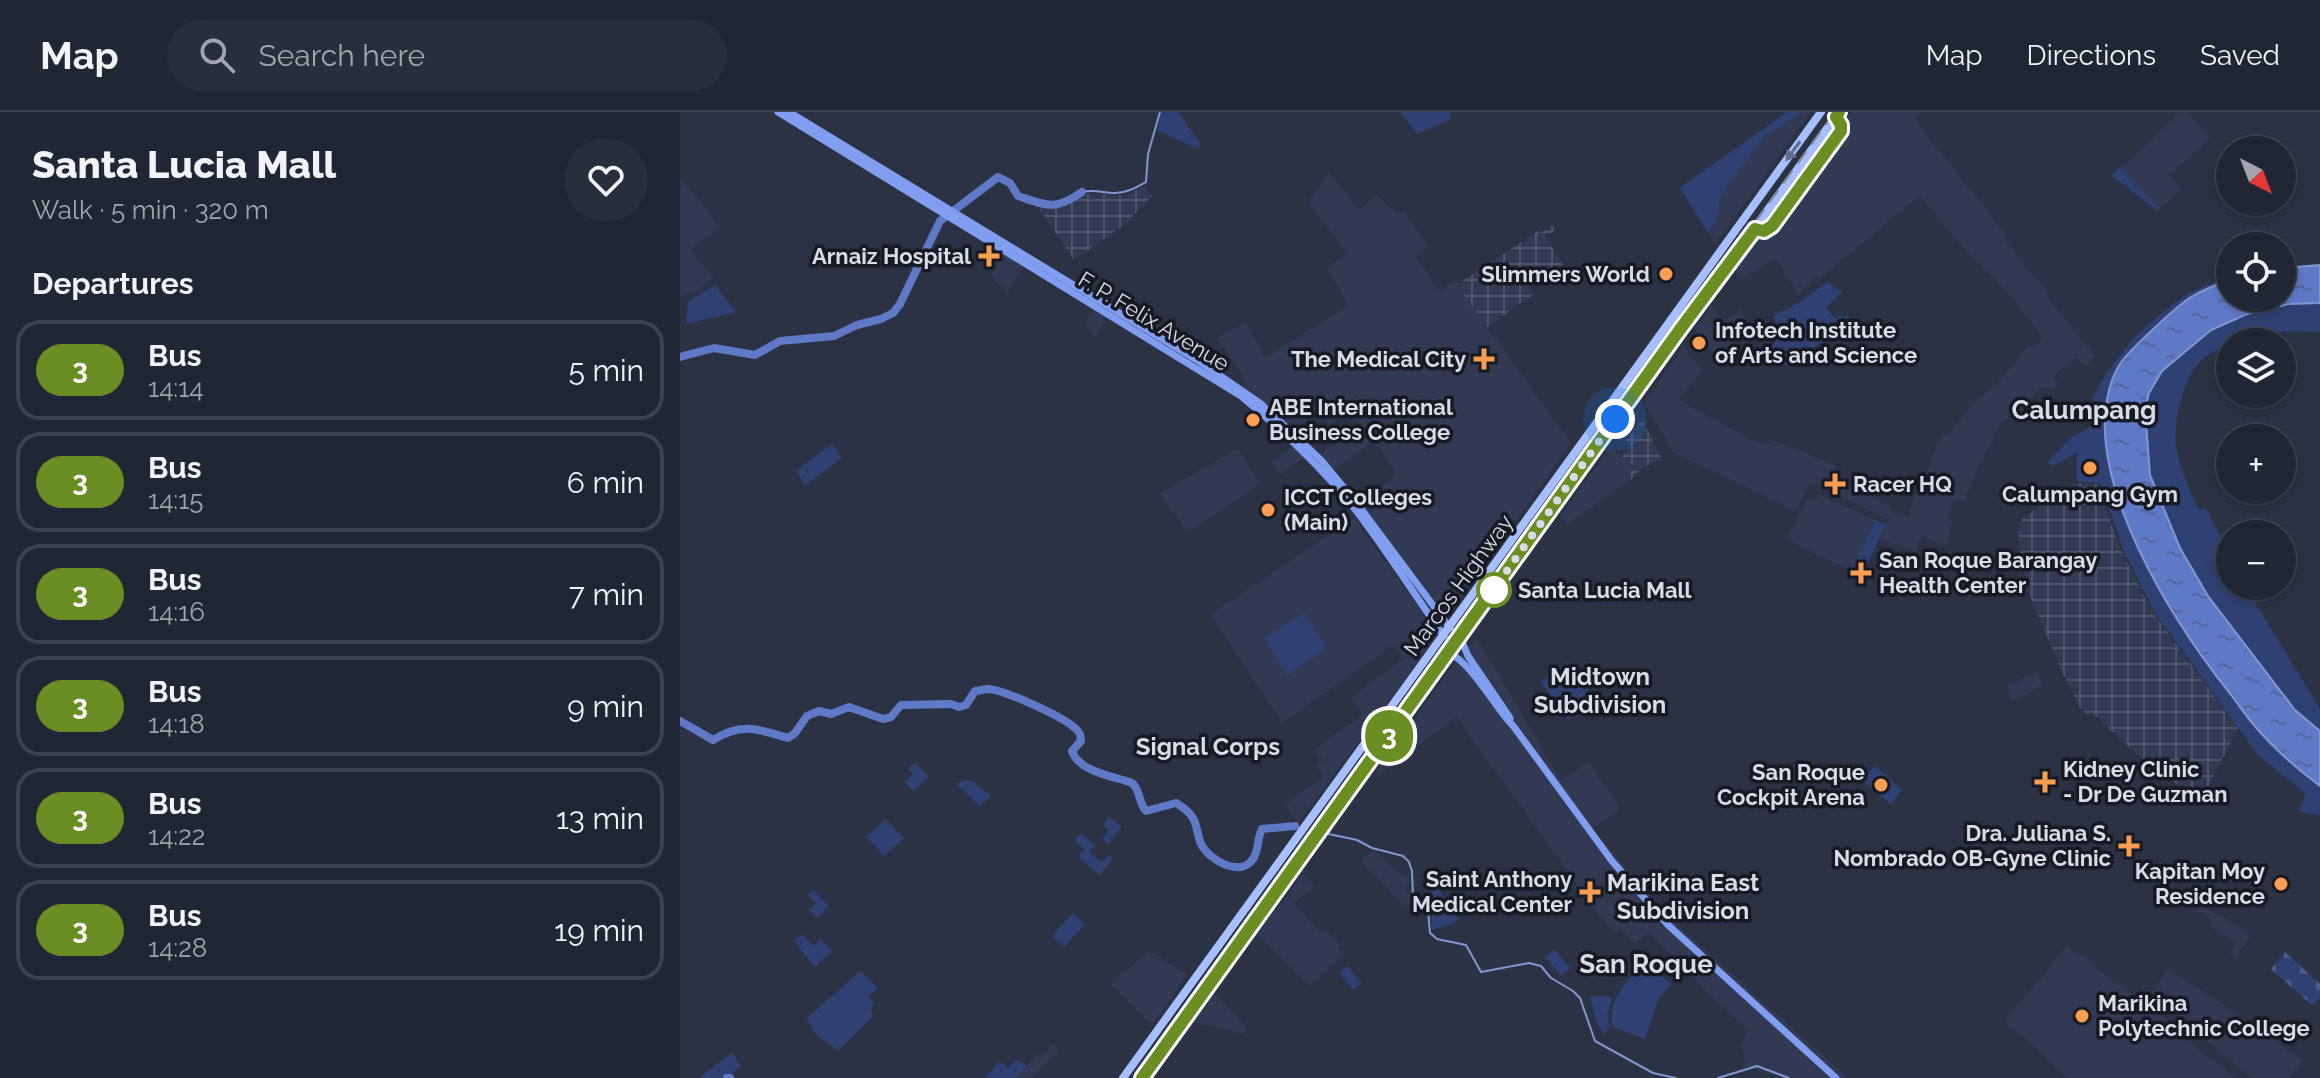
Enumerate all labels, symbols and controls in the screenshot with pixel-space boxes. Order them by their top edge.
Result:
search box [167,19,727,91]
text: Map [40,33,119,78]
icon: search [195,33,239,77]
text: Search here [259,38,425,73]
text: Map [1926,39,1983,72]
text: Directions [2027,39,2156,72]
text: Saved [2200,39,2280,72]
north arrow [2216,136,2296,216]
map controls [2216,136,2296,600]
button: heart [564,138,648,222]
one-way arrow [1786,141,1801,162]
text: Santa Lucia Mall [32,142,336,187]
text: Walk · 5 min · 320 m [32,195,269,225]
button: locate [2216,232,2296,312]
place label: Arnaiz Hospital [812,243,972,269]
marker: Arnaiz Hospital [978,245,1000,267]
place label: Slimmers World [1481,261,1650,287]
marker: Slimmers World [1657,265,1675,283]
text: Departures [32,266,194,301]
street label: F. P. Felix Avenue [1074,266,1234,376]
place label: Infotech Institute of Arts and Science [1715,317,1917,368]
button: layers [2216,328,2296,408]
marker: Infotech Institute of Arts and Science [1690,334,1708,352]
text: Bus [148,338,202,373]
place label: The Medical City [1291,346,1466,372]
marker: The Medical City [1473,348,1495,370]
text: 3 [72,353,88,386]
text: 5 min [568,353,644,388]
text: 14:14 [148,373,204,403]
place label: ABE International Business College [1269,394,1454,445]
district label: Calumpang [2012,395,2156,425]
your location [1595,399,1635,439]
marker: ABE International Business College [1244,411,1262,429]
button: + [2216,424,2296,504]
text: Bus [148,450,202,485]
marker: Calumpang Gym [2081,459,2099,477]
text: 3 [72,465,88,498]
text: 6 min [567,465,644,500]
place label: Racer HQ [1853,471,1952,497]
marker: Racer HQ [1824,473,1846,495]
place label: Calumpang Gym [2002,481,2178,507]
place label: ICCT Colleges (Main) [1284,484,1432,535]
text: 14:15 [148,485,204,515]
marker: ICCT Colleges (Main) [1259,501,1277,519]
street label: Marcos Highway [1398,509,1518,661]
button: − [2216,520,2296,600]
place label: San Roque Barangay Health Center [1879,547,2097,598]
text: Bus [148,562,202,597]
marker: San Roque Barangay Health Center [1850,562,1872,584]
marker: Santa Lucia Mall [1477,573,1511,607]
text: 3 [72,577,88,610]
text: 7 min [569,577,644,612]
place label: Santa Lucia Mall [1518,577,1693,603]
text: 14:16 [148,597,205,627]
district label: Midtown Subdivision [1534,662,1666,719]
text: Bus [148,674,202,709]
text: 3 [72,689,88,722]
text: 9 min [567,689,644,724]
text: 14:18 [148,709,205,739]
line badge: 3 [1363,710,1415,762]
text: 3 [1381,719,1397,752]
district label: Signal Corps [1136,732,1280,761]
place label: Kidney Clinic - Dr De Guzman [2063,756,2228,807]
place label: San Roque Cockpit Arena [1717,759,1865,810]
marker: Kidney Clinic - Dr De Guzman [2034,771,2056,793]
marker: San Roque Cockpit Arena [1872,776,1890,794]
text: Bus [148,786,202,821]
text: 3 [72,801,88,834]
text: 13 min [556,801,644,836]
place label: Dra. Juliana S. Nombrado OB-Gyne Clinic [1833,820,2111,871]
text: 14:22 [148,821,205,851]
marker: Dra. Juliana S. Nombrado OB-Gyne Clinic [2118,835,2140,857]
place label: Kapitan Moy Residence [2135,858,2265,909]
place label: Saint Anthony Medical Center [1412,866,1572,917]
district label: Marikina East Subdivision [1607,868,1759,925]
marker: Kapitan Moy Residence [2272,875,2290,893]
marker: Saint Anthony Medical Center [1579,881,1601,903]
text: Bus [148,898,202,933]
text: 3 [72,913,88,946]
text: 19 min [554,913,644,948]
text: 14:28 [148,933,207,963]
district label: San Roque [1579,949,1713,979]
place label: Marikina Polytechnic College [2098,990,2310,1041]
marker: Marikina Polytechnic College [2073,1007,2091,1025]

